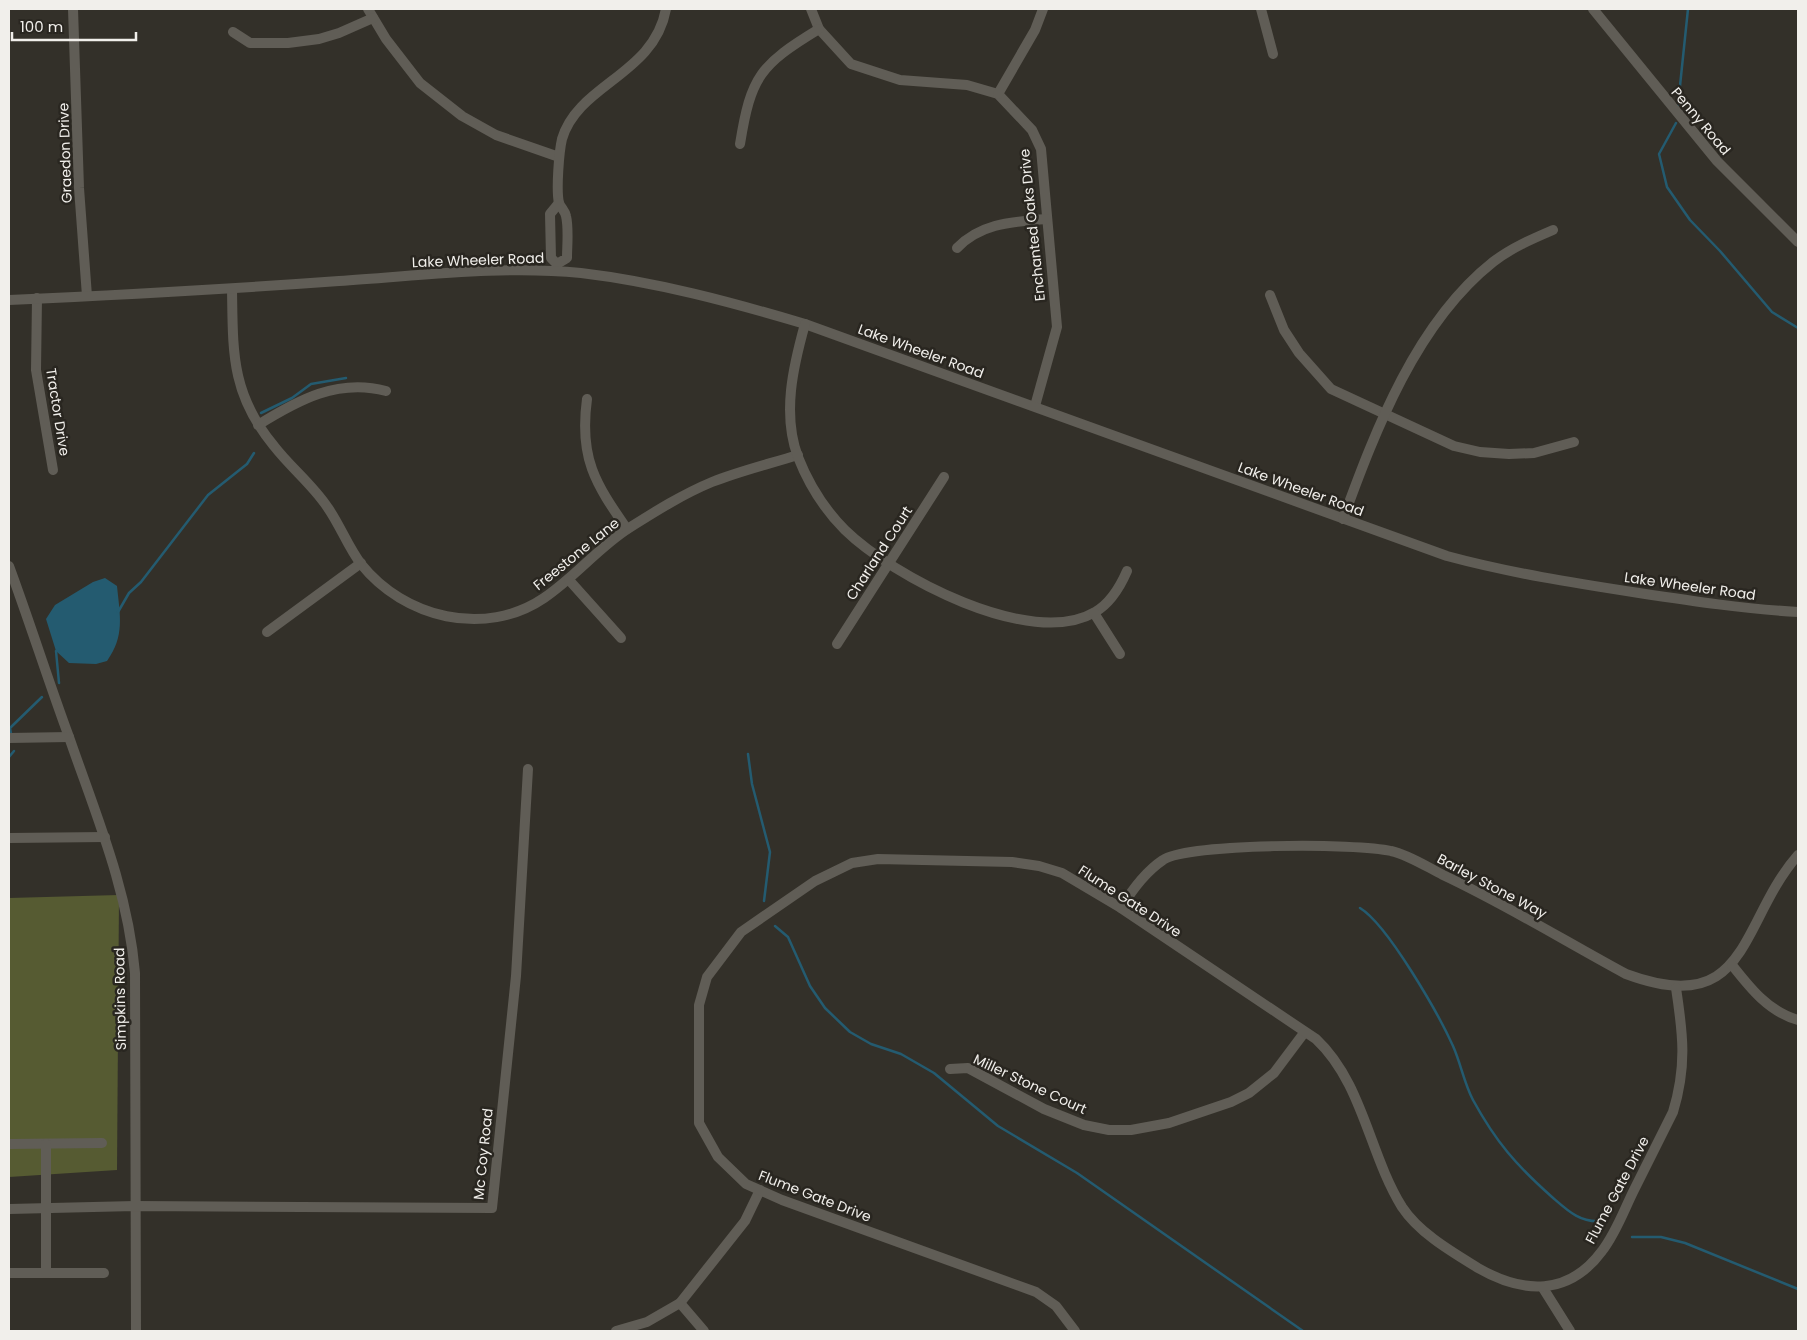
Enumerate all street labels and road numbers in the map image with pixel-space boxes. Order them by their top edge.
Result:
street label: Penny Road [1667,83,1735,159]
street label: Graedon Drive [53,102,77,204]
street label: Enchanted Oaks Drive [1014,148,1050,302]
street label: Lake Wheeler Road [411,248,545,272]
street label: Lake Wheeler Road [855,319,987,383]
street label: Tractor Drive [41,367,75,458]
street label: Lake Wheeler Road [1235,457,1367,521]
street label: Charland Court [841,502,917,604]
street label: Freestone Lane [529,513,624,595]
street label: Lake Wheeler Road [1623,567,1757,605]
street label: Barley Stone Way [1434,849,1551,923]
street label: Flume Gate Drive [1075,860,1186,942]
street label: Simpkins Road [109,948,131,1050]
street label: Miller Stone Court [970,1049,1090,1119]
street label: Mc Coy Road [468,1107,498,1201]
street label: Flume Gate Drive [1580,1132,1654,1247]
street label: Flume Gate Drive [756,1165,875,1227]

